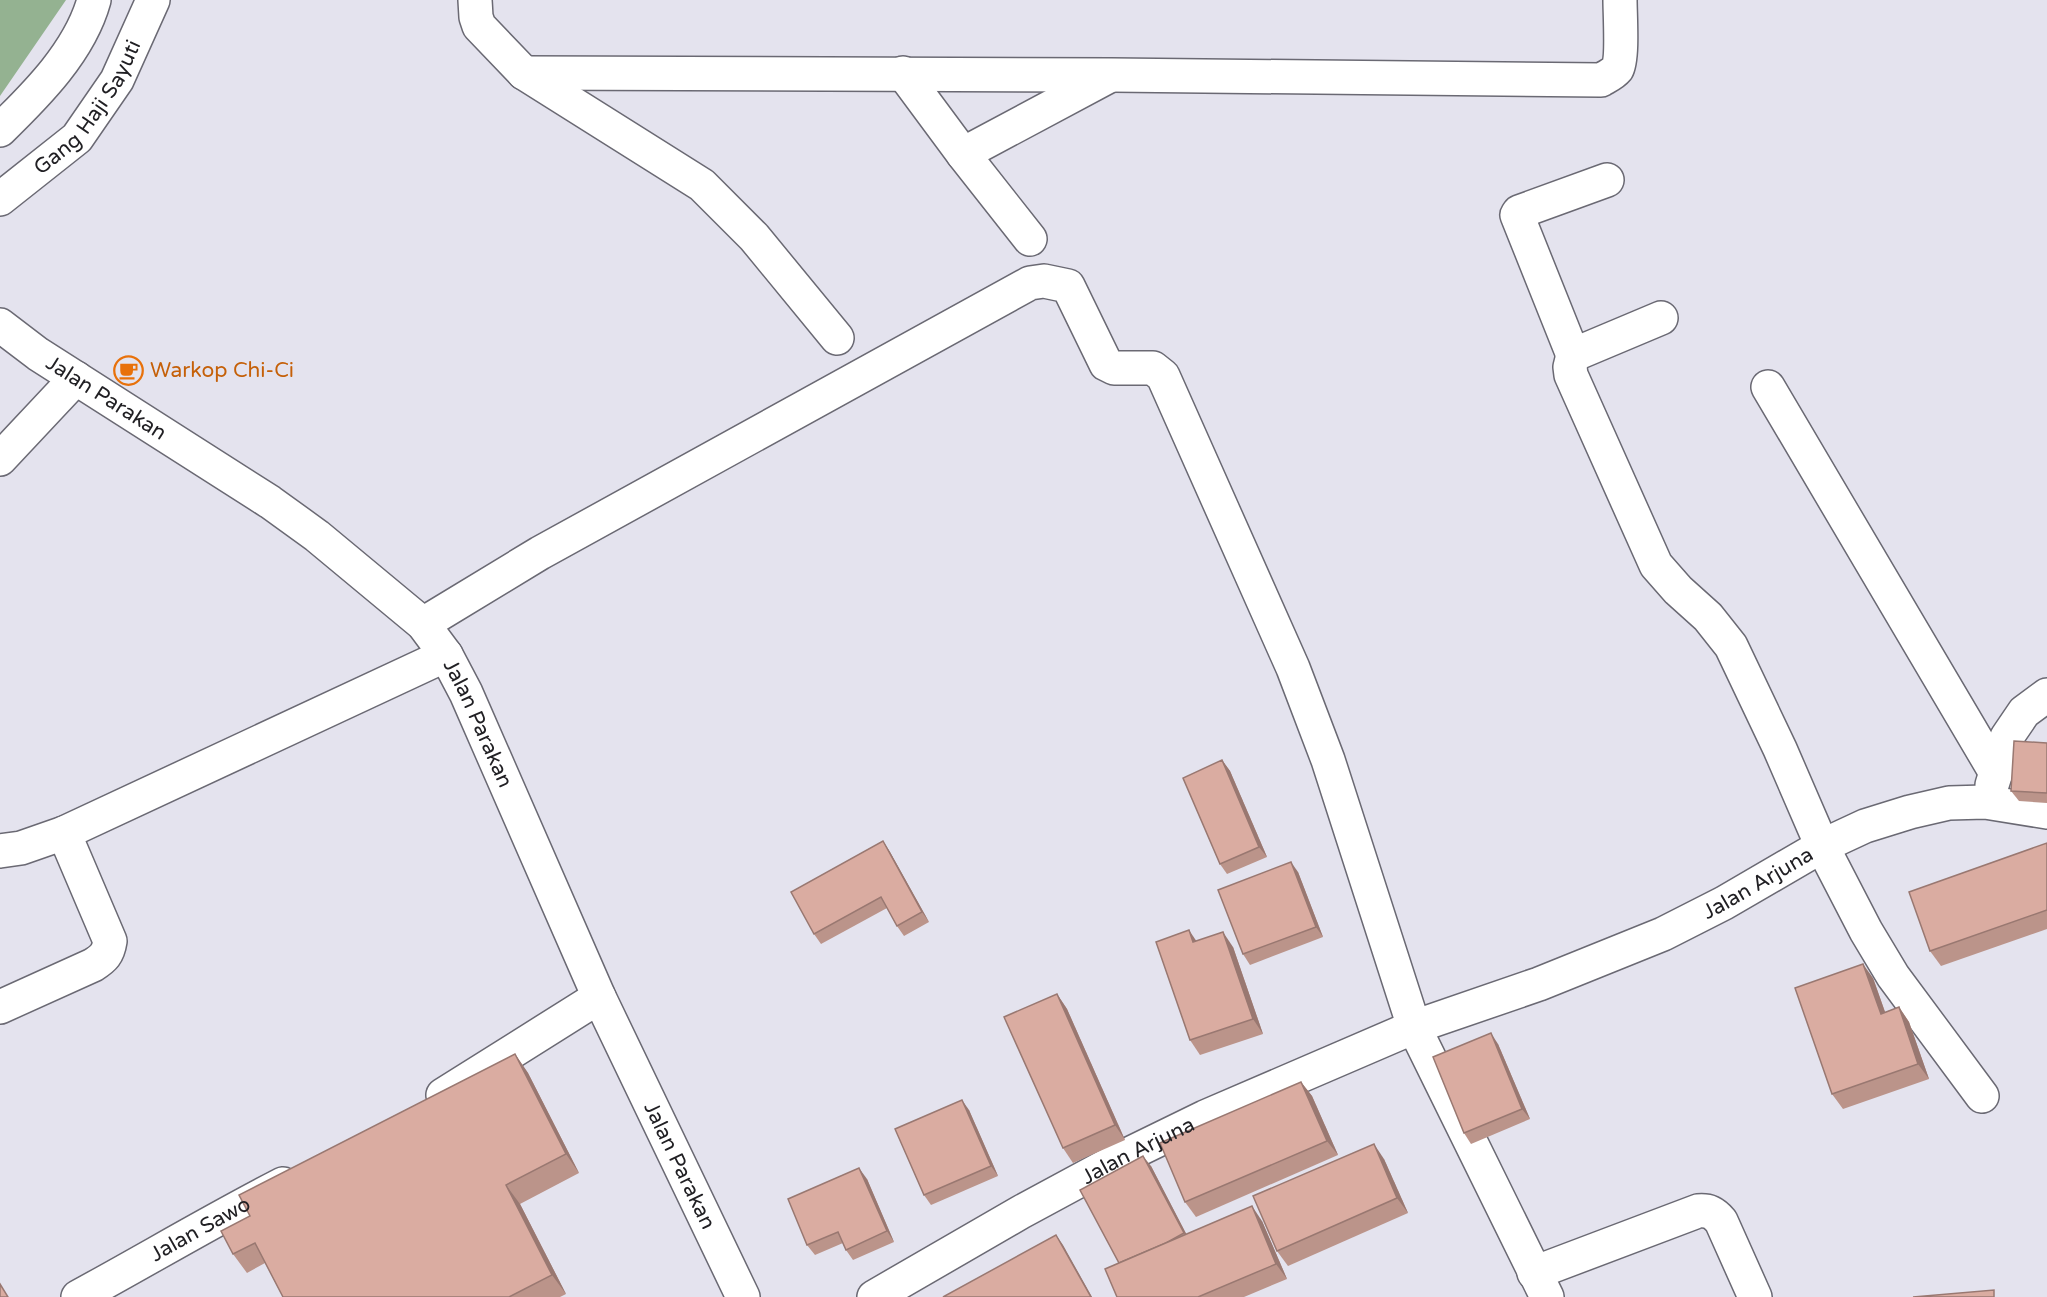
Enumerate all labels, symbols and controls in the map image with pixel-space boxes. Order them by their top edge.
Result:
street label: Gang Haji Sayuti [29,36,146,180]
street label: Jalan Parakan [41,350,171,446]
cafe icon: Warkop Chi-Ci [113,354,145,386]
place label: Warkop Chi-Ci [150,358,294,383]
street label: Jalan Parakan [438,655,518,791]
street label: Jalan Arjuna [1699,842,1818,925]
street label: Jalan Parakan [638,1098,721,1233]
street label: Jalan Arjuna [1077,1112,1199,1190]
street label: Jalan Sawo [146,1191,255,1267]

